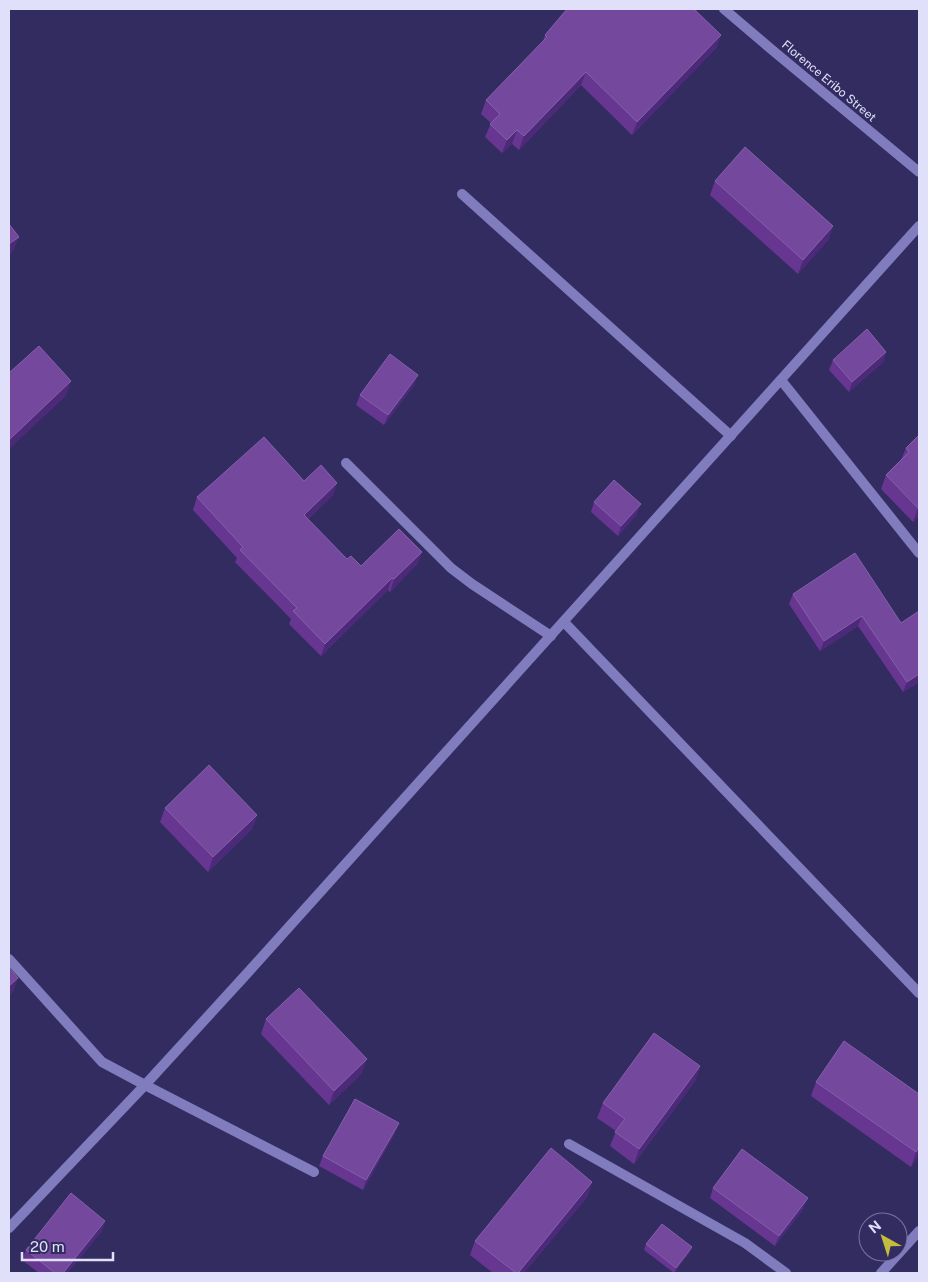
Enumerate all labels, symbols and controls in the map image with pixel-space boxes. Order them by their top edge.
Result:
street label: Florence Eribo Street [779,38,879,125]
north arrow [858,1212,908,1262]
text: N [866,1217,884,1237]
scale bar [22,1230,114,1262]
text: 20 m [30,1238,65,1255]

